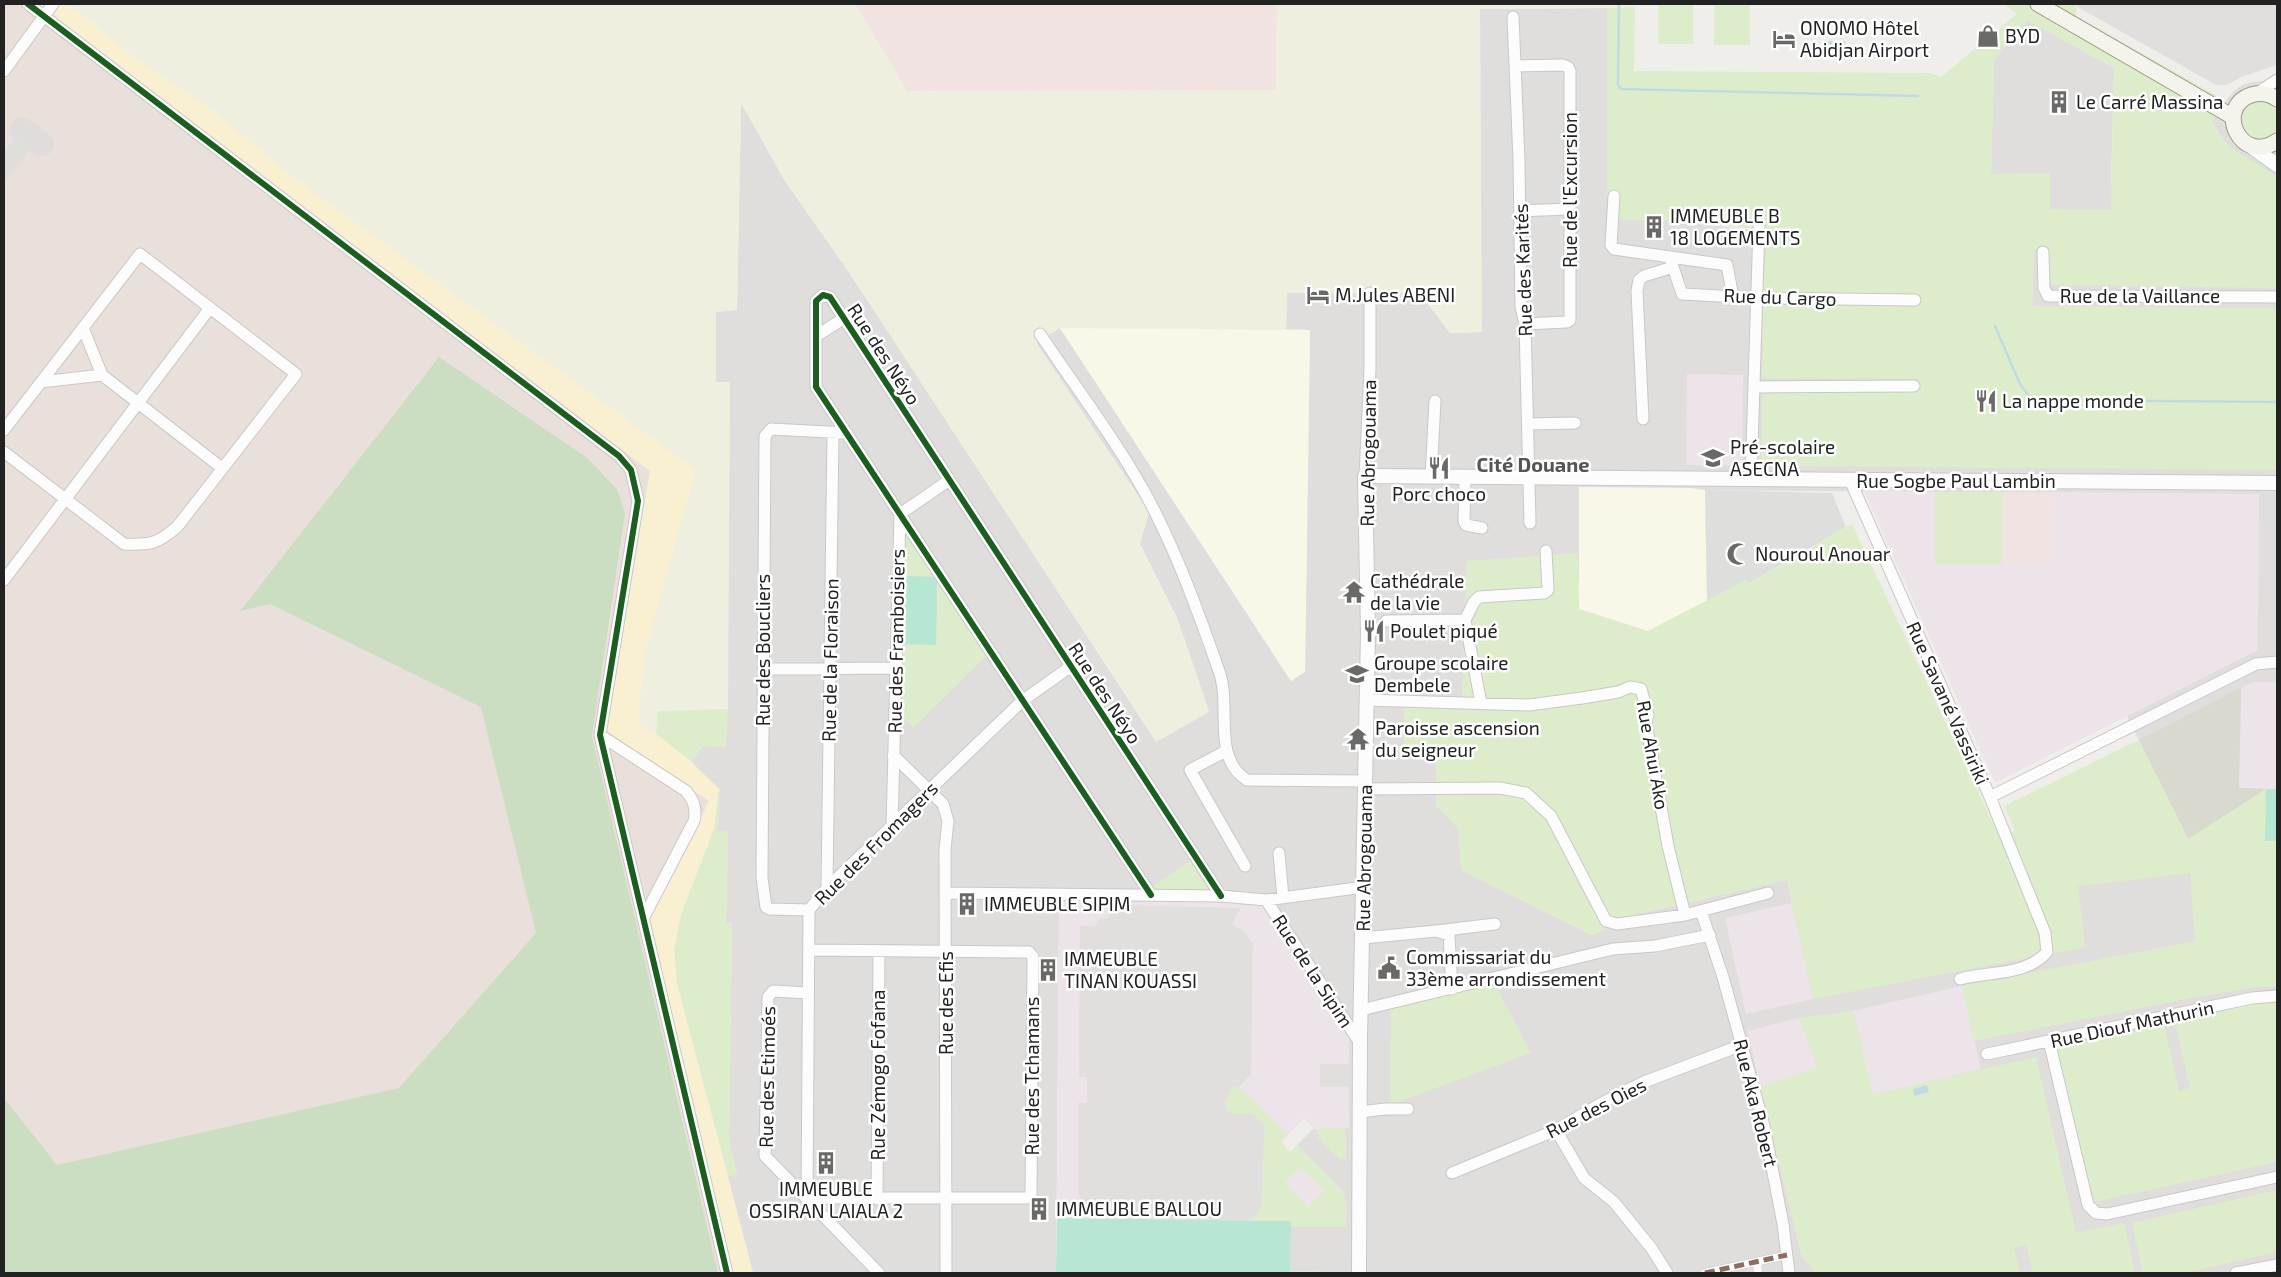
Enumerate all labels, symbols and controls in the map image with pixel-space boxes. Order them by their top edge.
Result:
place label: ONOMO Hôtel Abidjan Airport [1800,16,1929,61]
shop icon: BYD [1975,23,2001,49]
place label: BYD [2005,24,2040,47]
hotel icon: ONOMO Hôtel Abidjan Airport [1771,26,1797,52]
building icon: Le Carré Massina [2046,89,2072,115]
place label: Le Carré Massina [2076,90,2223,113]
street label: Rue de l'Excursion [1558,112,1581,268]
street label: Rue des Karités [1509,203,1536,337]
place label: IMMEUBLE B 18 LOGEMENTS [1670,204,1800,249]
building icon: IMMEUBLE B 18 LOGEMENTS [1641,214,1667,240]
hotel icon: M.Jules ABENI [1305,282,1331,308]
place label: M.Jules ABENI [1335,283,1455,306]
street label: Rue du Cargo [1723,283,1837,310]
street label: Rue de la Vaillance [2060,284,2220,307]
street label: Rue des Néyo [843,299,926,409]
street label: Rue Abrogouama [1355,379,1380,527]
restaurant icon: La nappe monde [1973,388,1999,414]
place label: La nappe monde [2002,389,2144,412]
place label: Pré-scolaire ASECNA [1730,435,1835,480]
school or university icon: Pré-scolaire ASECNA [1700,445,1726,471]
district label: Cité Douane [1476,452,1590,476]
restaurant icon: Porc choco [1426,455,1452,481]
street label: Rue Sogbe Paul Lambin [1856,469,2056,492]
place label: Porc choco [1392,482,1486,505]
mosque icon: Nouroul Anouar [1725,541,1751,567]
place label: Nouroul Anouar [1755,542,1891,565]
street label: Rue des Framboisiers [882,548,909,734]
place label: Cathédrale de la vie [1370,569,1465,614]
street label: Rue des Boucliers [751,574,774,726]
street label: Rue de la Floraison [817,578,842,742]
temple icon: Cathédrale de la vie [1341,579,1367,605]
restaurant icon: Poulet piqué [1361,618,1387,644]
street label: Rue Savané Vassiriki [1902,618,1995,788]
place label: Poulet piqué [1390,619,1498,642]
street label: Rue des Néyo [1064,638,1147,748]
place label: Groupe scolaire Dembele [1374,651,1508,696]
school or university icon: Groupe scolaire Dembele [1344,661,1370,687]
street label: Rue Ahui Ako [1633,698,1674,811]
place label: Paroisse ascension du seigneur [1375,716,1540,761]
temple icon: Paroisse ascension du seigneur [1345,726,1371,752]
street label: Rue des Fromagers [809,776,942,909]
street label: Rue Abrogouama [1351,784,1376,932]
building icon: IMMEUBLE SIPIM [954,891,980,917]
place label: IMMEUBLE SIPIM [984,892,1131,915]
street label: Rue de la Sipim [1268,910,1359,1032]
place label: Commissariat du 33ème arrondissement [1406,945,1606,990]
place label: IMMEUBLE TINAN KOUASSI [1064,947,1197,992]
street label: Rue des Efis [934,951,957,1055]
public building icon: Commissariat du 33ème arrondissement [1376,955,1402,981]
building icon: IMMEUBLE TINAN KOUASSI [1035,957,1061,983]
street label: Rue Zémogo Fofana [866,990,889,1160]
street label: Rue Diouf Mathurin [2048,995,2216,1052]
street label: Rue des Tchamans [1020,997,1043,1156]
street label: Rue des Etimoés [754,1006,779,1148]
street label: Rue Aka Robert [1729,1037,1783,1169]
street label: Rue des Oies [1542,1073,1650,1143]
building icon: IMMEUBLE OSSIRAN LAIALA 2 [813,1150,839,1176]
place label: IMMEUBLE OSSIRAN LAIALA 2 [749,1177,903,1222]
building icon: IMMEUBLE BALLOU [1026,1196,1052,1222]
place label: IMMEUBLE BALLOU [1056,1197,1222,1220]

